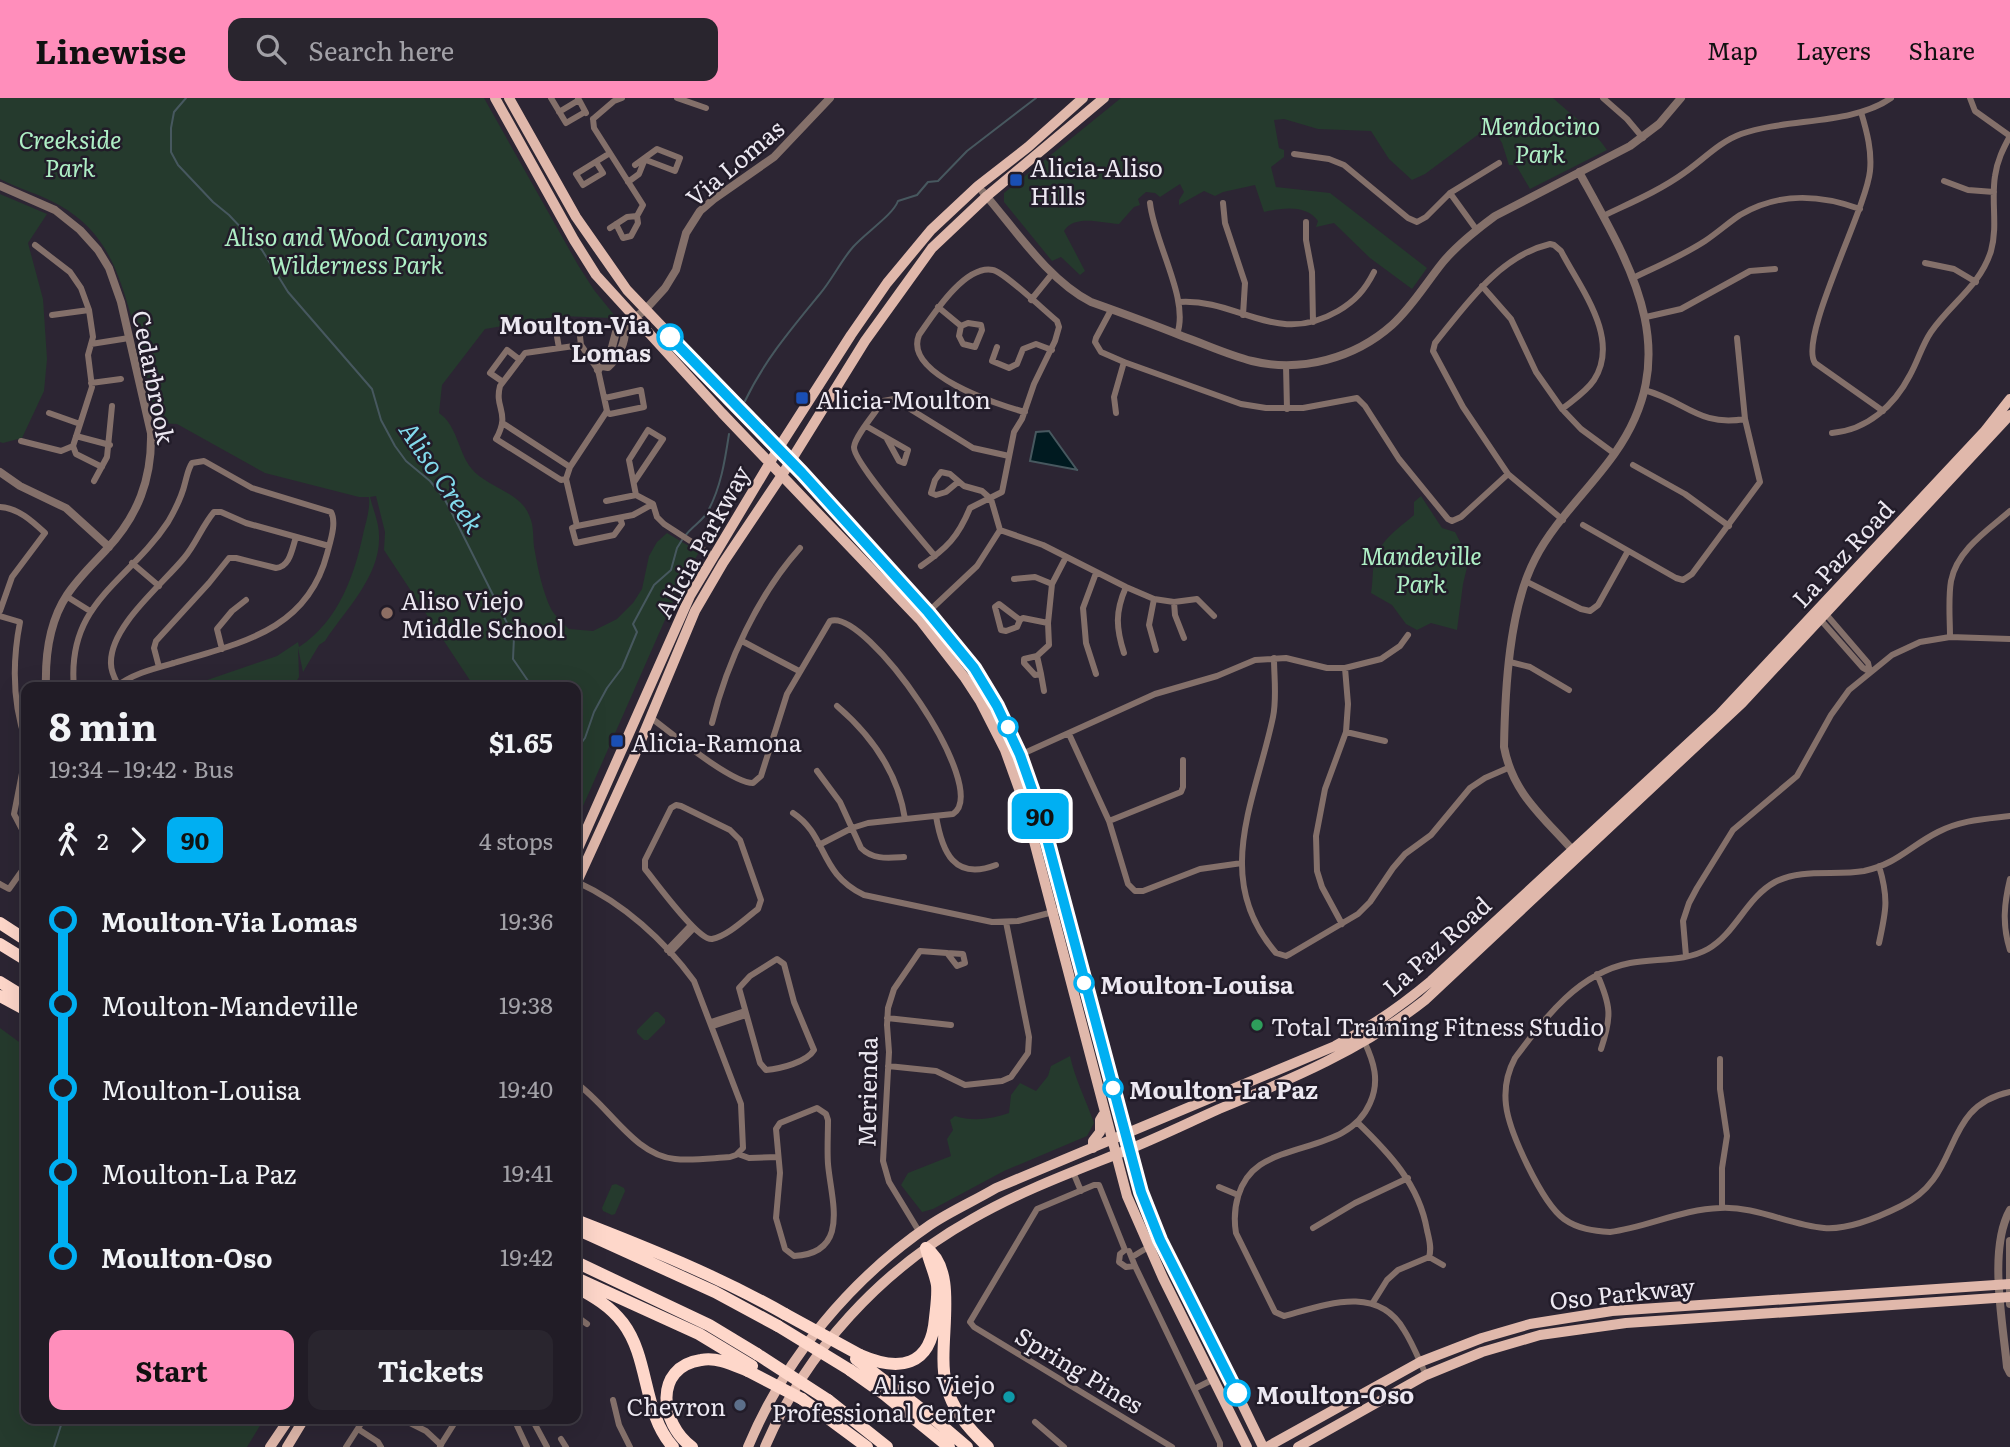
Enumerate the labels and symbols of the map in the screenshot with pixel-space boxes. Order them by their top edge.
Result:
park label: Mendocino Park [1480,107,1600,170]
street label: Via Lomas [677,110,791,214]
park label: Creekside Park [19,121,121,184]
place label: Alicia-Aliso Hills [1030,149,1163,212]
marker: Alicia-Aliso Hills [1008,172,1024,188]
park label: Aliso and Wood Canyons Wilderness Park [224,218,488,281]
place label: Moulton-Via Lomas [499,306,651,369]
street label: Cedarbrook [125,307,185,447]
marker: Moulton-Via Lomas [657,324,683,350]
place label: Alicia-Moulton [816,381,991,416]
marker: Alicia-Moulton [794,390,810,406]
water label: Aliso Creek [391,412,495,541]
street label: Alicia Parkway [645,458,757,624]
street label: La Paz Road [1783,491,1901,614]
park label: Mandeville Park [1360,537,1482,600]
place label: Aliso Viejo Middle School [401,582,565,645]
marker: Aliso Viejo Middle School [379,605,395,621]
unlabelled marker [998,717,1018,737]
place label: Alicia-Ramona [631,724,802,759]
marker: Alicia-Ramona [609,733,625,749]
line badge: 90 [1009,793,1072,839]
street label: La Paz Road [1374,887,1498,1003]
place label: Moulton-Louisa [1100,966,1294,1001]
marker: Moulton-Louisa [1074,973,1094,993]
place label: Total Training Fitness Studio [1271,1008,1604,1043]
marker: Total Training Fitness Studio [1249,1017,1265,1033]
street label: Merienda [848,1036,884,1148]
place label: Moulton-La Paz [1129,1071,1318,1106]
marker: Moulton-La Paz [1103,1078,1123,1098]
street label: Oso Parkway [1548,1267,1697,1317]
street label: Spring Pines [1009,1317,1151,1421]
place label: Aliso Viejo Professional Center [772,1366,996,1429]
place label: Moulton-Oso [1256,1376,1414,1411]
marker: Moulton-Oso [1224,1380,1250,1406]
place label: Chevron [627,1388,726,1423]
marker: Aliso Viejo Professional Center [1001,1389,1017,1405]
marker: Chevron [732,1397,748,1413]

